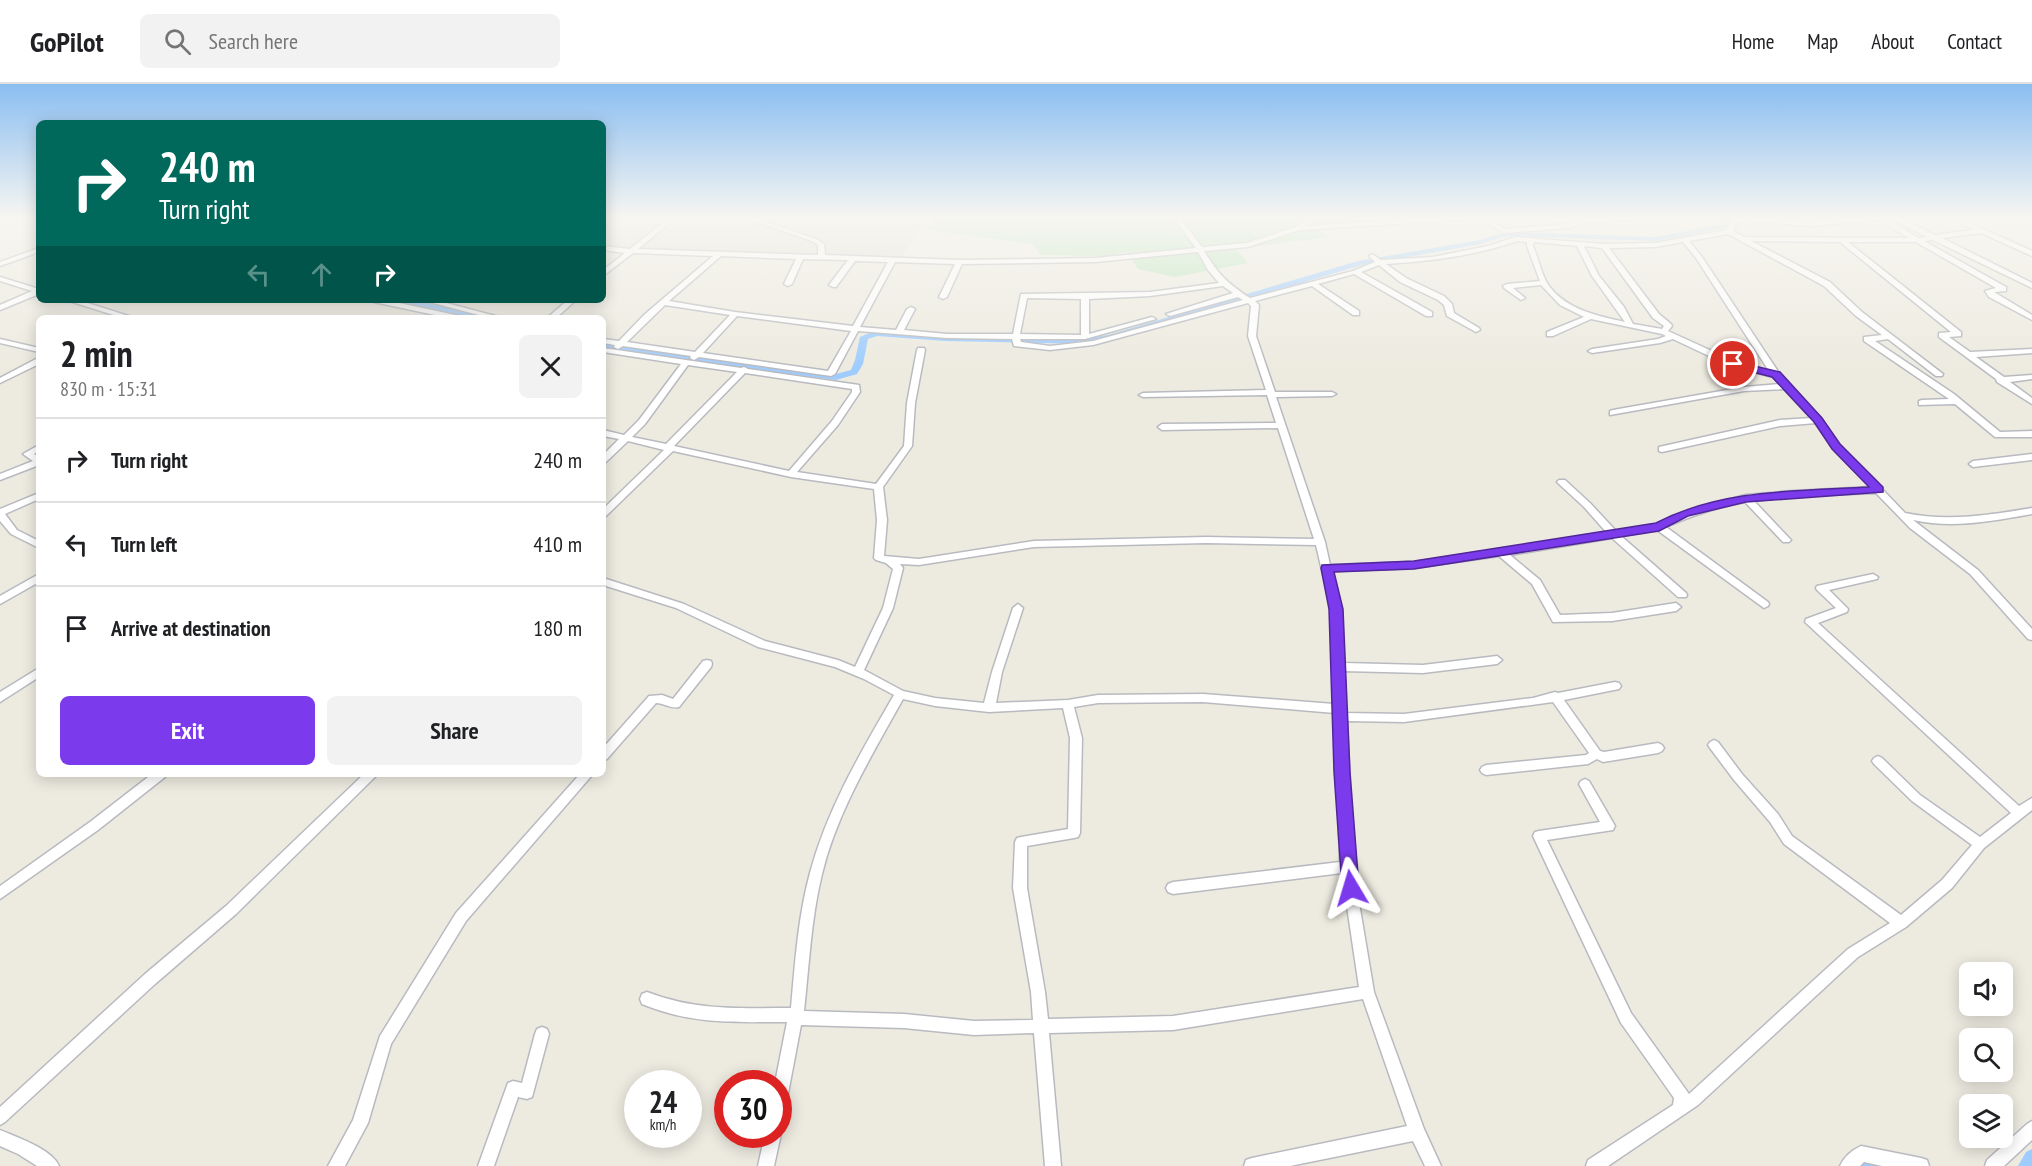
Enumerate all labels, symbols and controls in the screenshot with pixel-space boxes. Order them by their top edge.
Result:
search box [140,14,560,68]
text: GoPilot [30,23,104,60]
icon: search [161,25,194,58]
text: Search here [209,27,298,55]
text: Home [1732,28,1774,55]
text: Map [1807,28,1838,55]
text: About [1871,28,1914,55]
text: Contact [1947,28,2002,55]
text: 240 m [159,139,256,194]
icon: right [60,144,138,222]
text: Turn right [159,192,250,226]
icon: left [242,258,275,291]
icon: ahead [305,258,338,291]
icon: right [368,258,401,291]
text: 2 min [60,330,133,377]
button: close [519,335,582,398]
pin [1707,338,1758,389]
icon: arrive [1716,347,1749,380]
text: 830 m · 15:31 [60,376,157,402]
icon: right [60,444,93,477]
text: Turn right [111,446,188,474]
text: 240 m [533,446,582,474]
icon: left [60,528,93,561]
text: Turn left [111,530,177,558]
text: 410 m [533,530,582,558]
icon: arrive [60,612,93,645]
text: Arrive at destination [111,614,271,642]
text: 180 m [533,614,582,642]
button: Exit [60,696,315,765]
button: Share [327,696,582,765]
position arrow [1319,856,1383,920]
map controls [1959,962,2013,1148]
button: sound [1959,962,2013,1016]
button: search [1959,1028,2013,1082]
speed limit sign: 30 [714,1070,792,1148]
text: 24 [649,1082,677,1121]
button: layers [1959,1094,2013,1148]
text: km/h [650,1115,676,1134]

